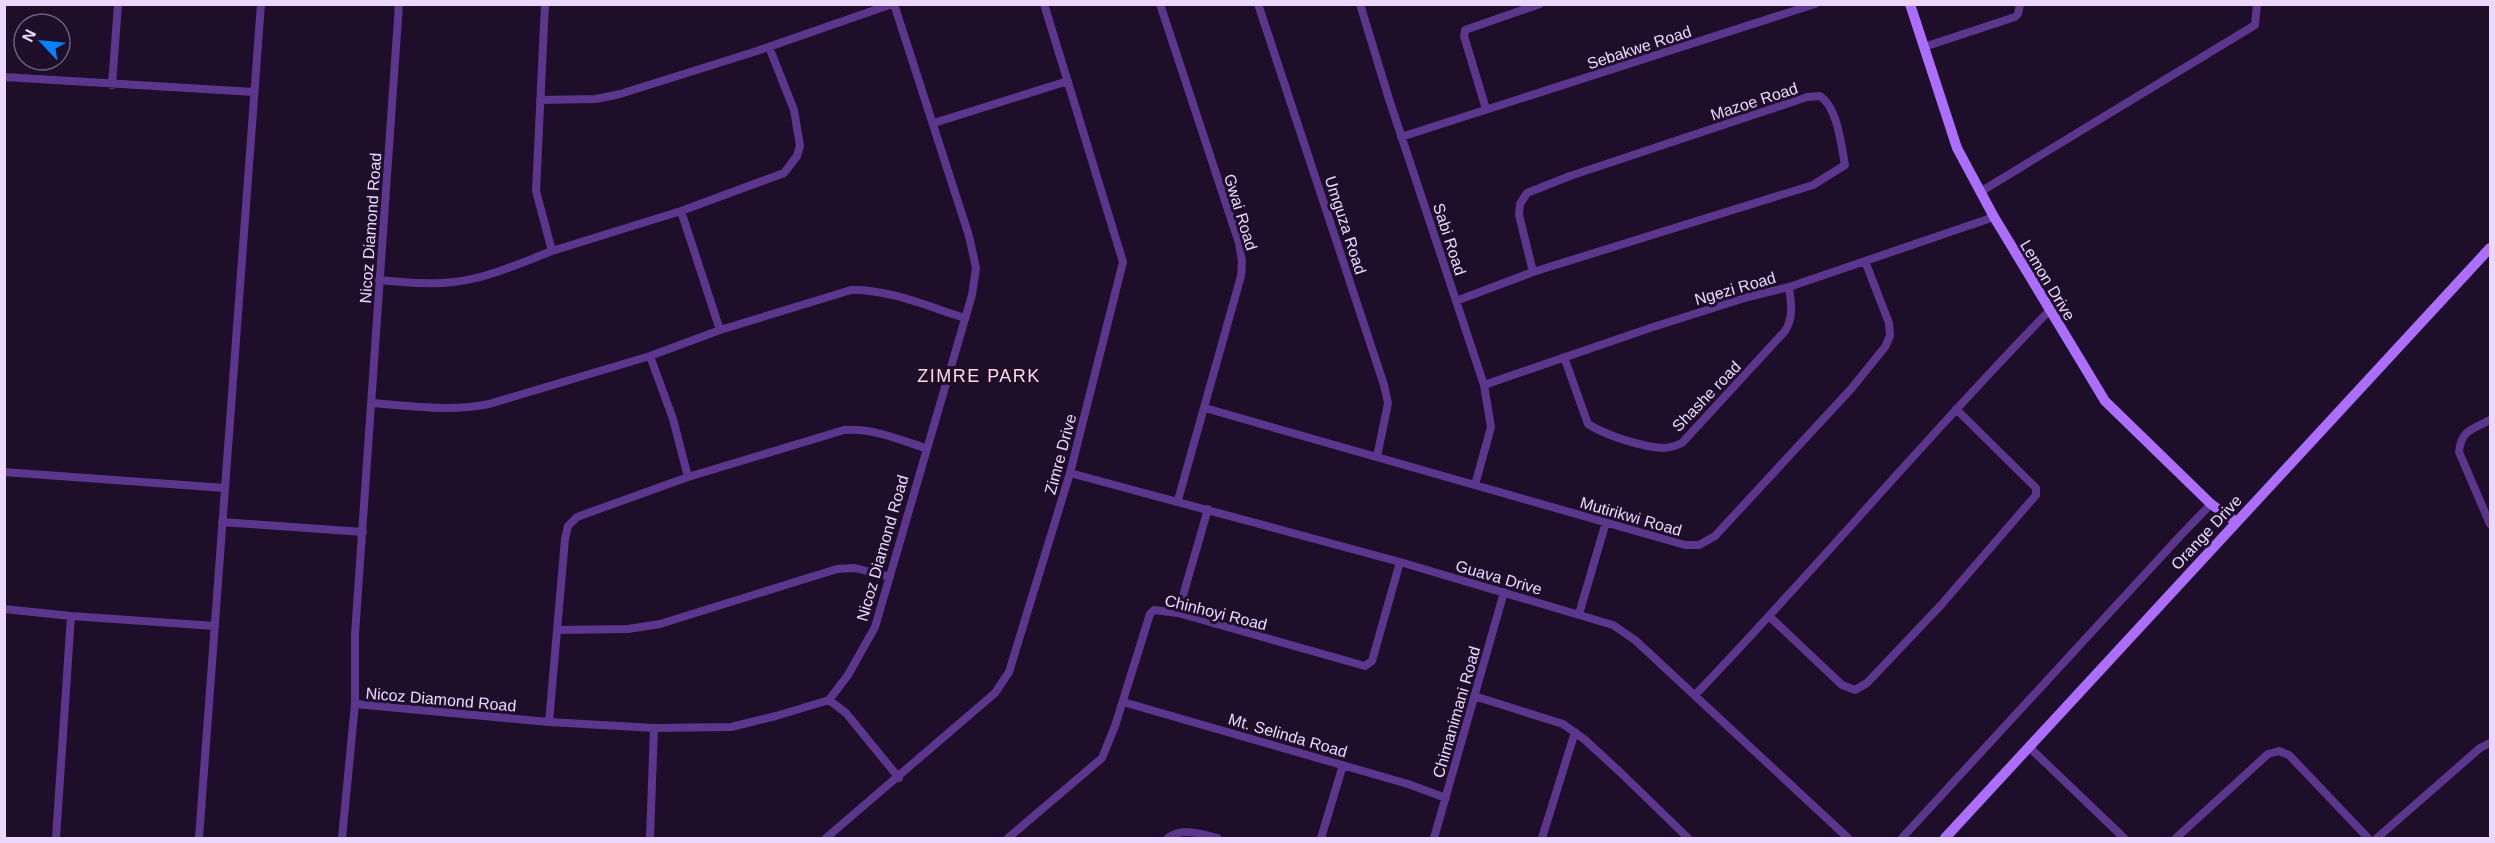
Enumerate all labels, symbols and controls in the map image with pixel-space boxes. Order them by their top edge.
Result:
north arrow [12,12,72,72]
street label: Sebakwe Road [1585,23,1693,72]
text: N [19,27,39,45]
street label: Mazoe Road [1708,79,1800,124]
street label: Nicoz Diamond Road [357,152,384,304]
street label: Gwai Road [1221,172,1260,252]
street label: Umguza Road [1322,174,1369,276]
street label: Sabi Road [1430,201,1469,277]
street label: Lemon Drive [2017,237,2078,324]
street label: Ngezi Road [1693,269,1778,308]
street label: Shashe road [1669,358,1744,435]
district label: ZIMRE PARK [917,366,1041,386]
street label: Zimre Drive [1042,412,1079,496]
street label: Nicoz Diamond Road [853,473,911,623]
street label: Orange Drive [2168,492,2245,573]
street label: Mutirikwi Road [1578,494,1684,539]
street label: Guava Drive [1454,557,1544,598]
street label: Chinhoyi Road [1163,592,1269,633]
street label: Chimanimani Road [1430,644,1483,780]
street label: Nicoz Diamond Road [365,684,517,715]
street label: Mt. Selinda Road [1227,710,1349,761]

